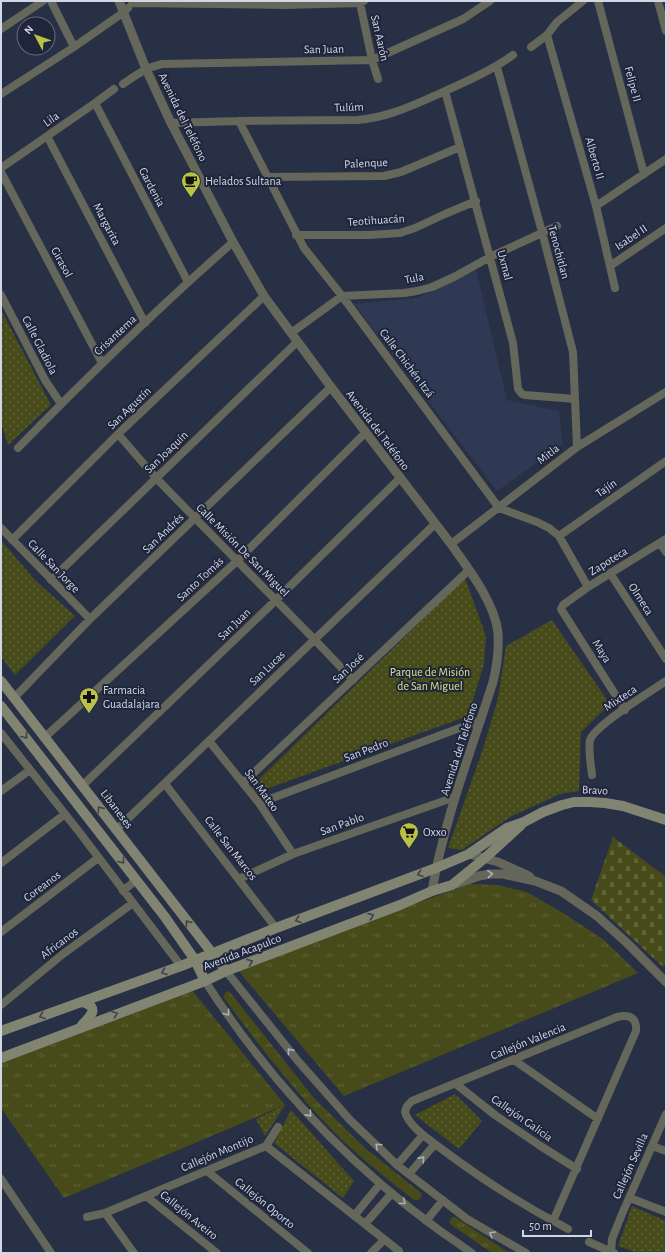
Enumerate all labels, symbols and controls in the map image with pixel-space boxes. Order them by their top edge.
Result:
street label: San Aarón [369,14,391,62]
north arrow [16,16,56,56]
text: N [22,23,35,36]
street label: San Juan [304,43,344,55]
street label: Felipe II [623,65,643,103]
street label: Avenida del Teléfono [156,71,210,163]
street label: Tulúm [334,100,364,114]
street label: Lila [41,109,62,129]
street label: Alberto II [583,135,607,181]
street label: Palenque [344,156,388,170]
street label: Gardenia [137,165,168,209]
cafe icon: Helados Sultana [180,170,202,198]
place label: Helados Sultana [205,175,282,187]
street label: Margarita [91,201,123,247]
street label: Teotihuacán [347,212,405,228]
street label: Isabel II [613,222,649,252]
street label: Tenochitlan [546,224,572,280]
street label: Girasol [49,245,75,279]
street label: Uxmal [495,249,515,281]
street label: Tula [403,270,425,286]
street label: Crisantema [91,312,139,358]
street label: Calle Gladiola [20,314,60,377]
street label: Calle Chichén Itzá [377,326,437,400]
street label: San Agustín [105,384,153,432]
street label: Avenida del Teléfono [344,388,412,472]
street label: San Joaquín [142,428,190,476]
street label: Mitla [535,441,562,466]
street label: Tajín [593,477,619,500]
street label: Calle Misión De San Miguel [194,501,292,599]
street label: San Andrés [140,511,186,555]
street label: Calle San Jorge [26,537,82,595]
street label: Zapoteca [587,544,630,578]
street label: Santo Tomás [174,554,226,604]
street label: Olmeca [626,581,656,618]
street label: San Juan [215,606,253,642]
street label: Maya [589,637,614,666]
street label: San Lucas [247,648,287,688]
street label: San José [330,651,366,685]
park label: Parque de Misión de San Miguel [390,666,470,692]
street label: Mixteca [601,682,639,713]
place label: Farmacia Guadalajara [103,684,160,711]
pharmacy icon: Farmacia Guadalajara [78,686,100,714]
street label: Avenida del Teléfono [438,701,480,797]
one-way arrow [21,732,28,739]
street label: San Pedro [342,736,390,764]
street label: San Mateo [243,767,281,813]
street label: Bravo [582,783,609,797]
street label: Libaneses [98,787,136,831]
one-way arrow [98,806,105,813]
street label: San Pablo [319,811,366,837]
street label: Calle San Marcos [202,814,260,882]
supermarket icon: Oxxo [398,821,420,849]
place label: Oxxo [423,826,447,838]
one-way arrow [117,857,124,864]
street label: Coreanos [21,868,63,904]
one-way arrow [416,870,423,878]
one-way arrow [487,870,493,879]
one-way arrow [368,913,375,921]
one-way arrow [295,915,302,923]
one-way arrow [186,920,193,927]
street label: Africanos [38,925,80,961]
street label: Avenida Acapulco [201,932,283,972]
one-way arrow [246,959,253,967]
one-way arrow [161,968,168,976]
one-way arrow [222,1008,229,1015]
one-way arrow [112,1010,119,1018]
one-way arrow [38,1012,45,1020]
street label: Callejón Valencia [489,1020,568,1062]
one-way arrow [288,1048,295,1055]
street label: Callejón Galicia [489,1092,555,1145]
one-way arrow [304,1109,311,1117]
street label: Callejón Sevilla [610,1131,651,1201]
street label: Callejón Montijo [179,1132,255,1175]
one-way arrow [375,1144,383,1151]
one-way arrow [417,1156,424,1164]
street label: Callejón Oporto [232,1175,297,1232]
street label: Callejón Aveiro [157,1188,220,1243]
one-way arrow [399,1198,406,1205]
scale bar [523,1212,591,1238]
text: 50 m [529,1220,552,1232]
one-way arrow [489,1231,496,1238]

